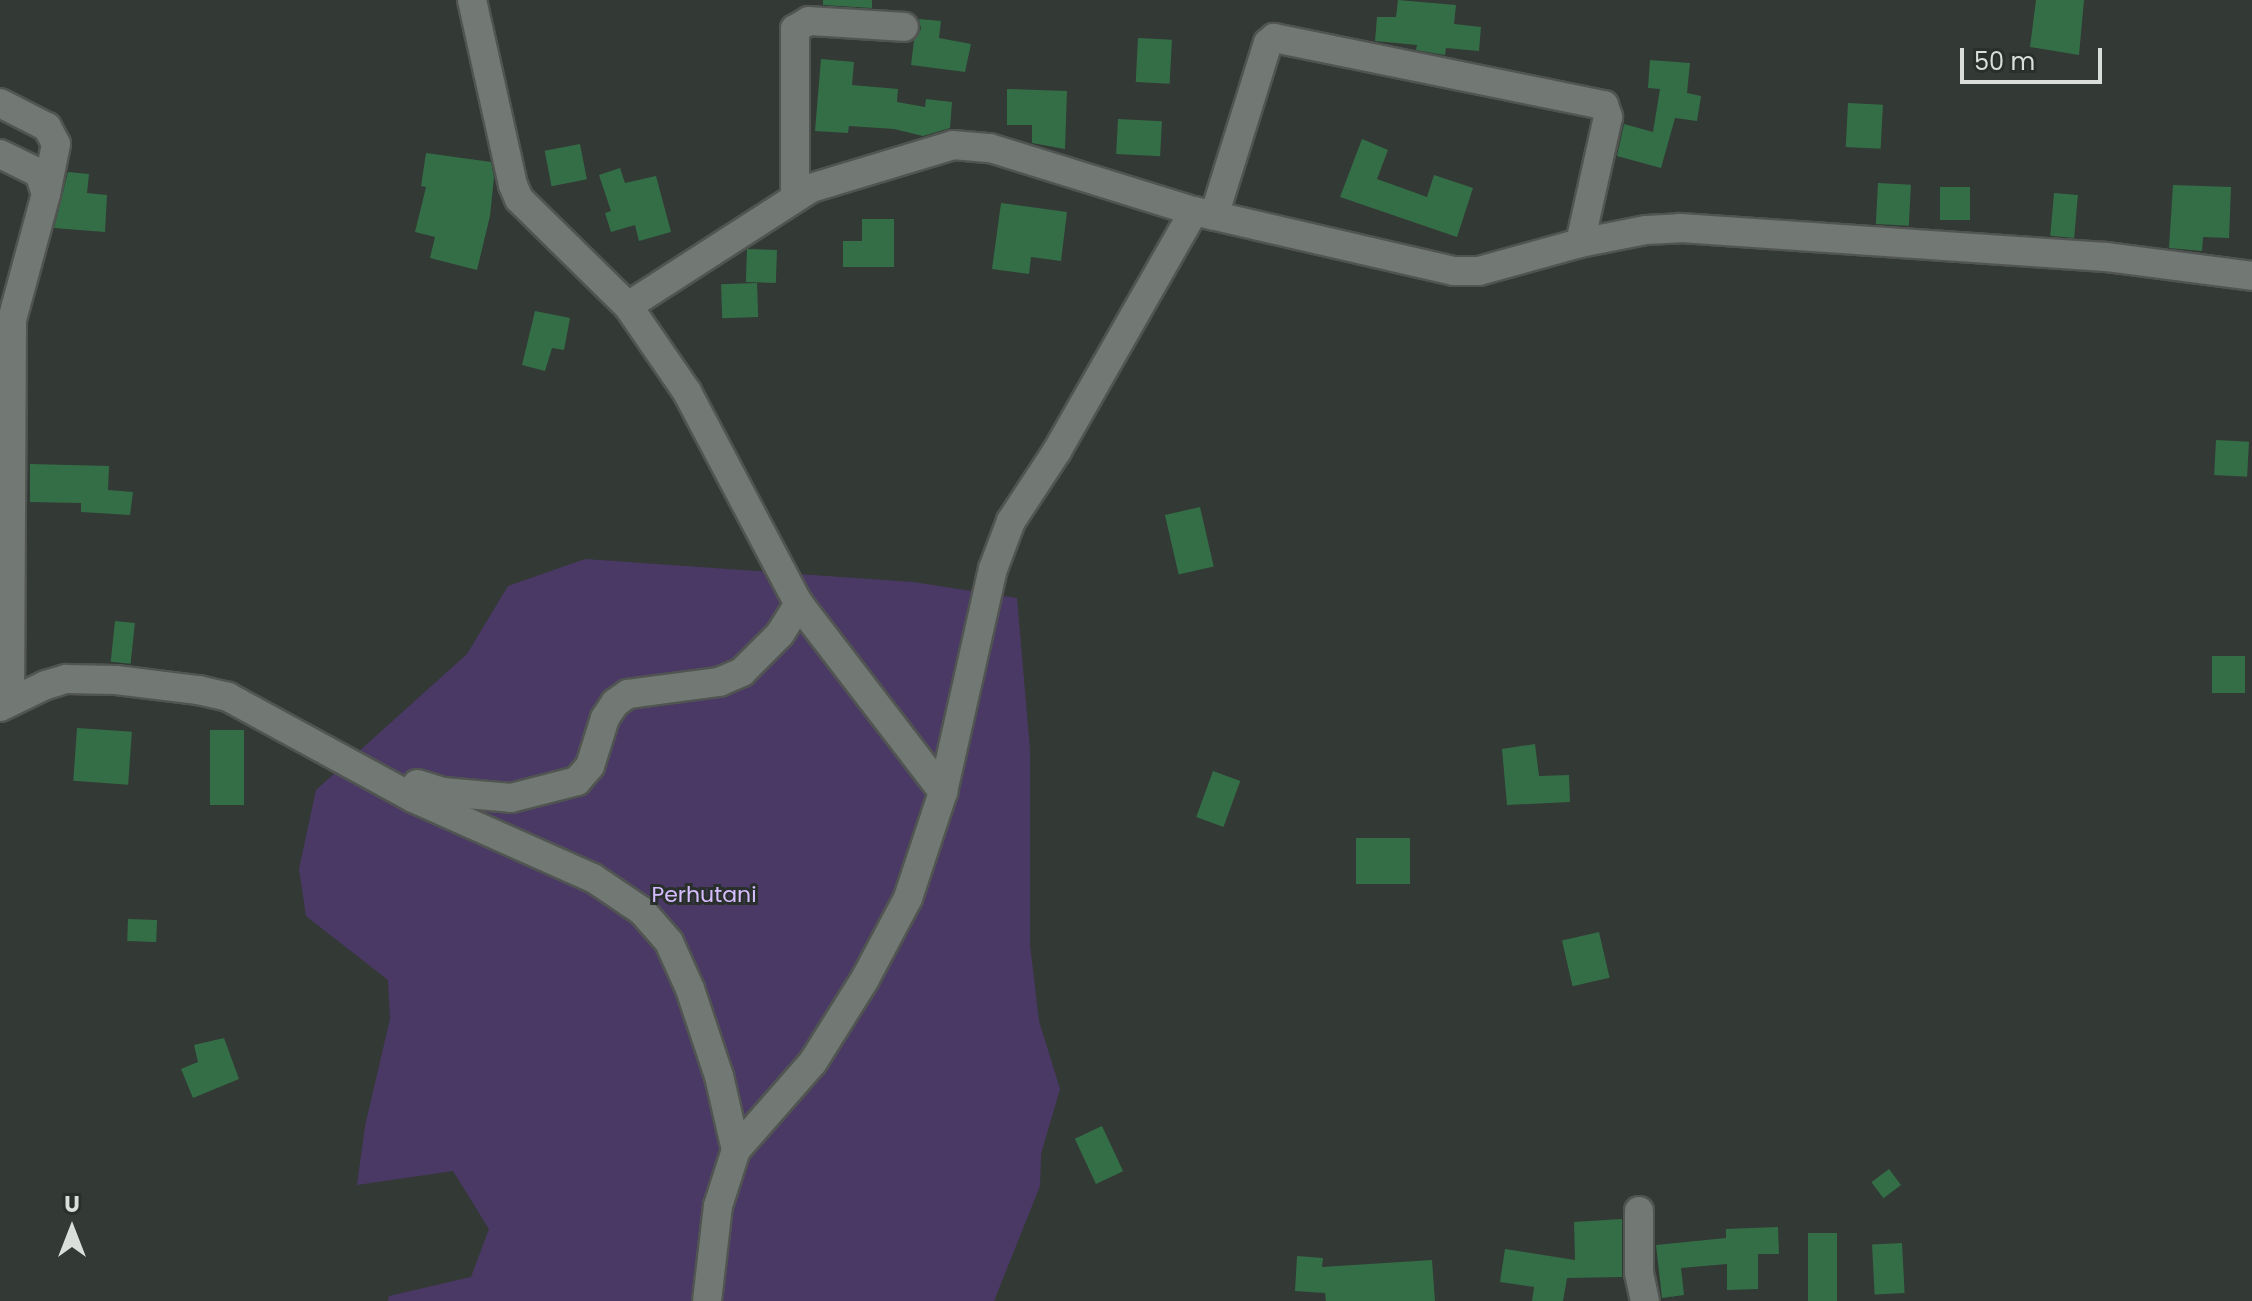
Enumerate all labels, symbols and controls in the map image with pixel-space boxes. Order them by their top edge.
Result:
scale bar [1964,32,2106,82]
text: 50 m [1974,45,2035,78]
park label: Perhutani [651,882,757,908]
north arrow [32,1189,112,1269]
text: U [64,1189,80,1220]

